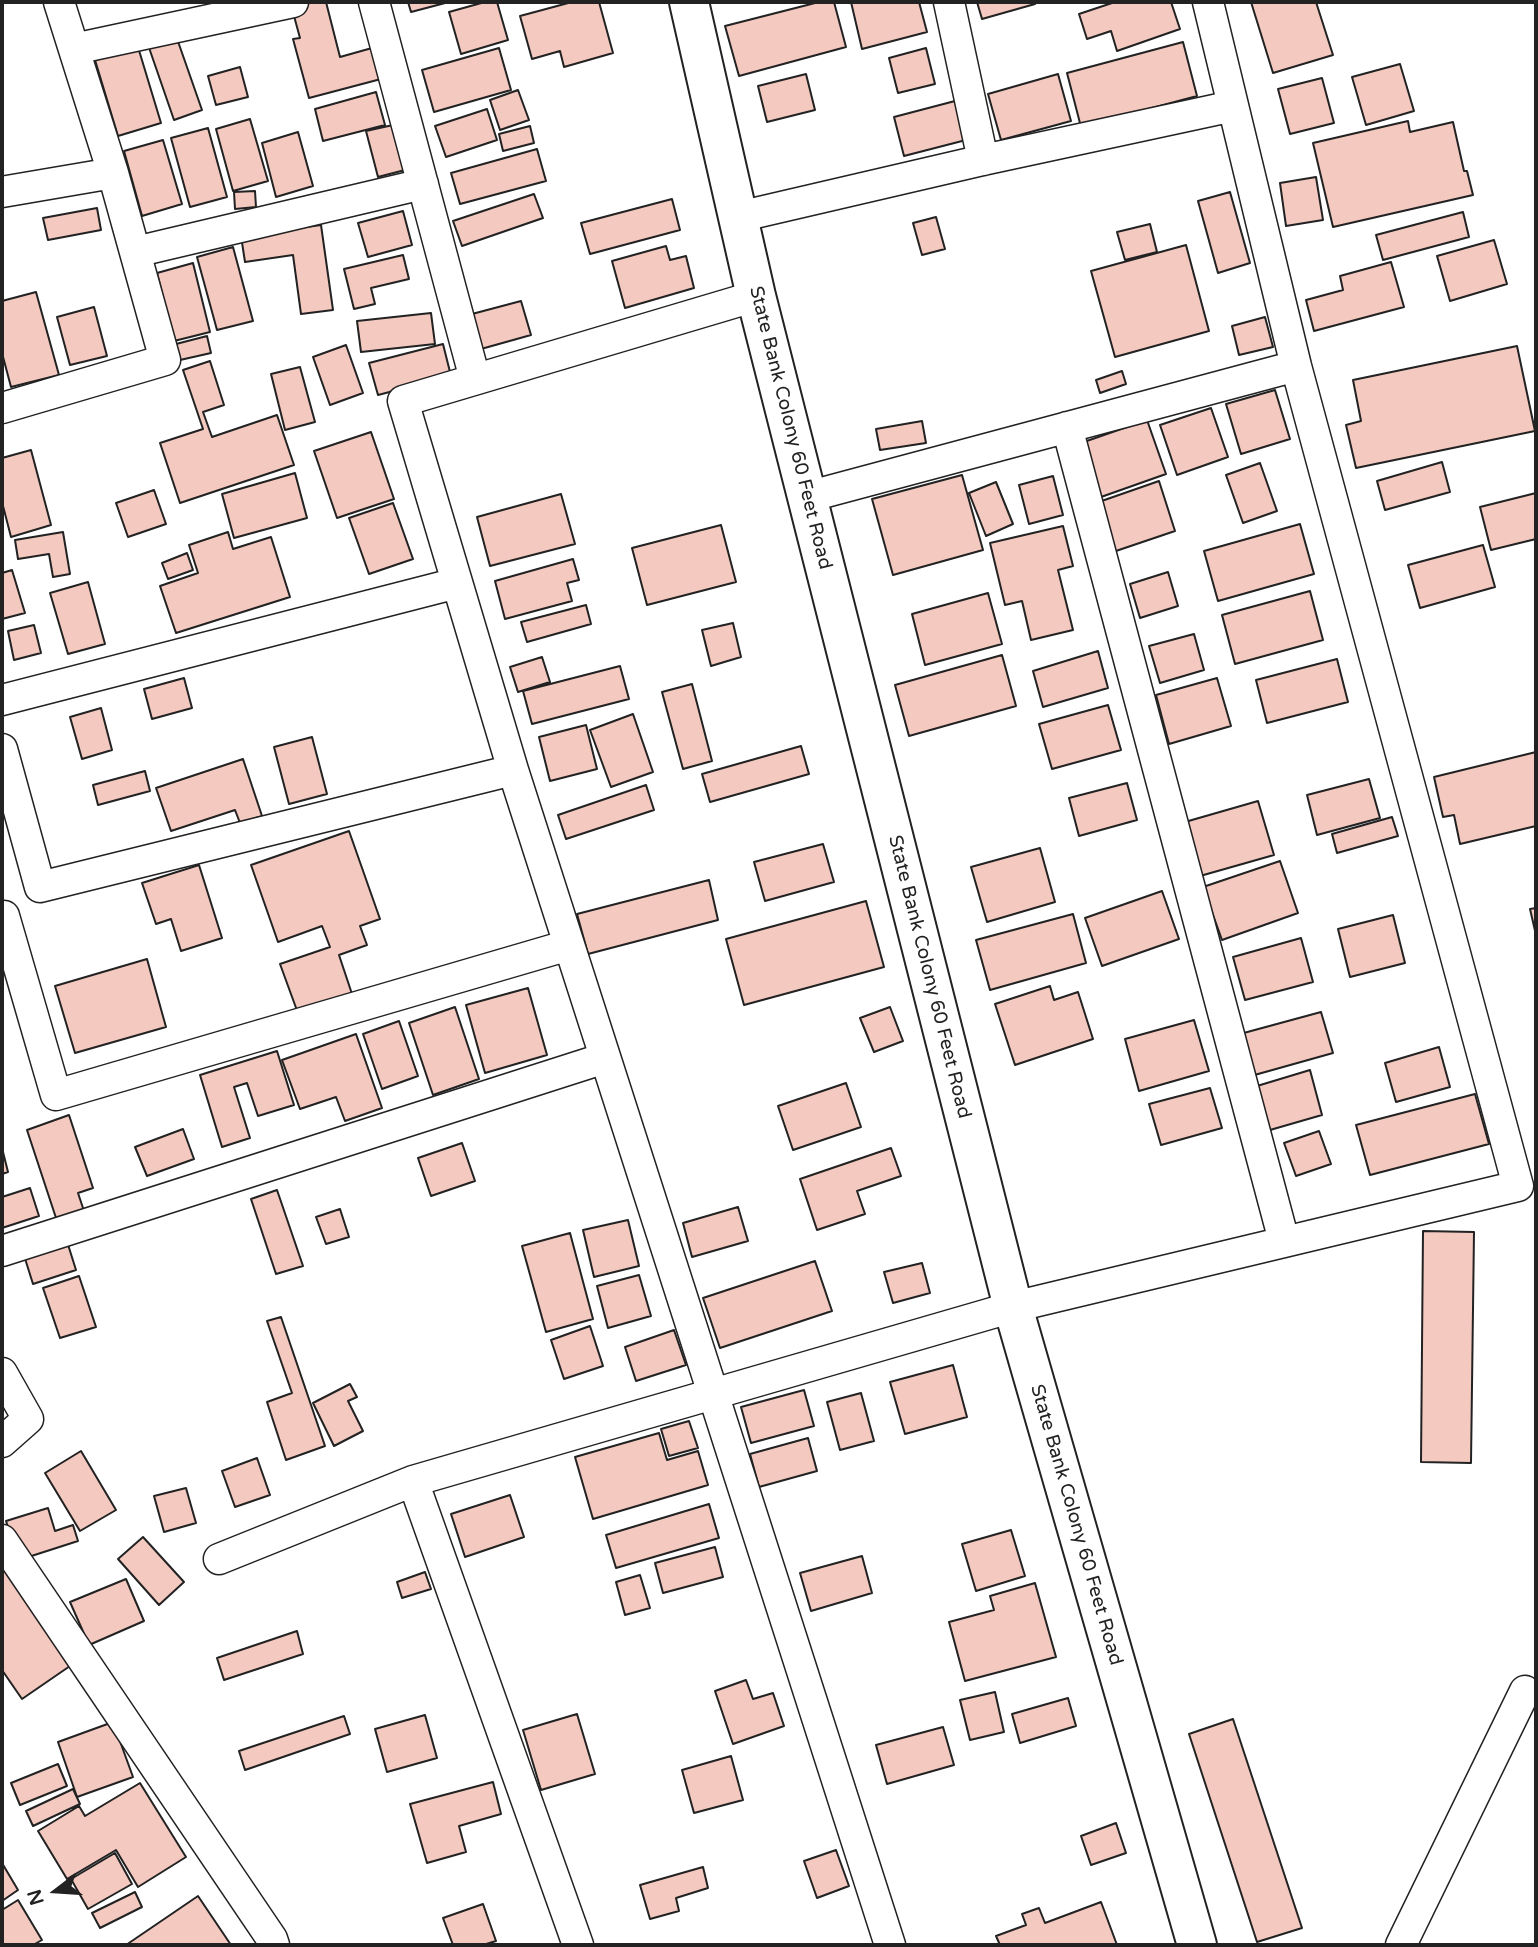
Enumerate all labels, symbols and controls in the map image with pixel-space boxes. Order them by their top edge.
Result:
street label: State Bank Colony 60 Feet Road [744,284,836,572]
street label: State Bank Colony 60 Feet Road [883,833,975,1121]
street label: State Bank Colony 60 Feet Road [1025,1382,1127,1668]
north arrow [21,1856,91,1926]
text: N [23,1887,49,1908]

